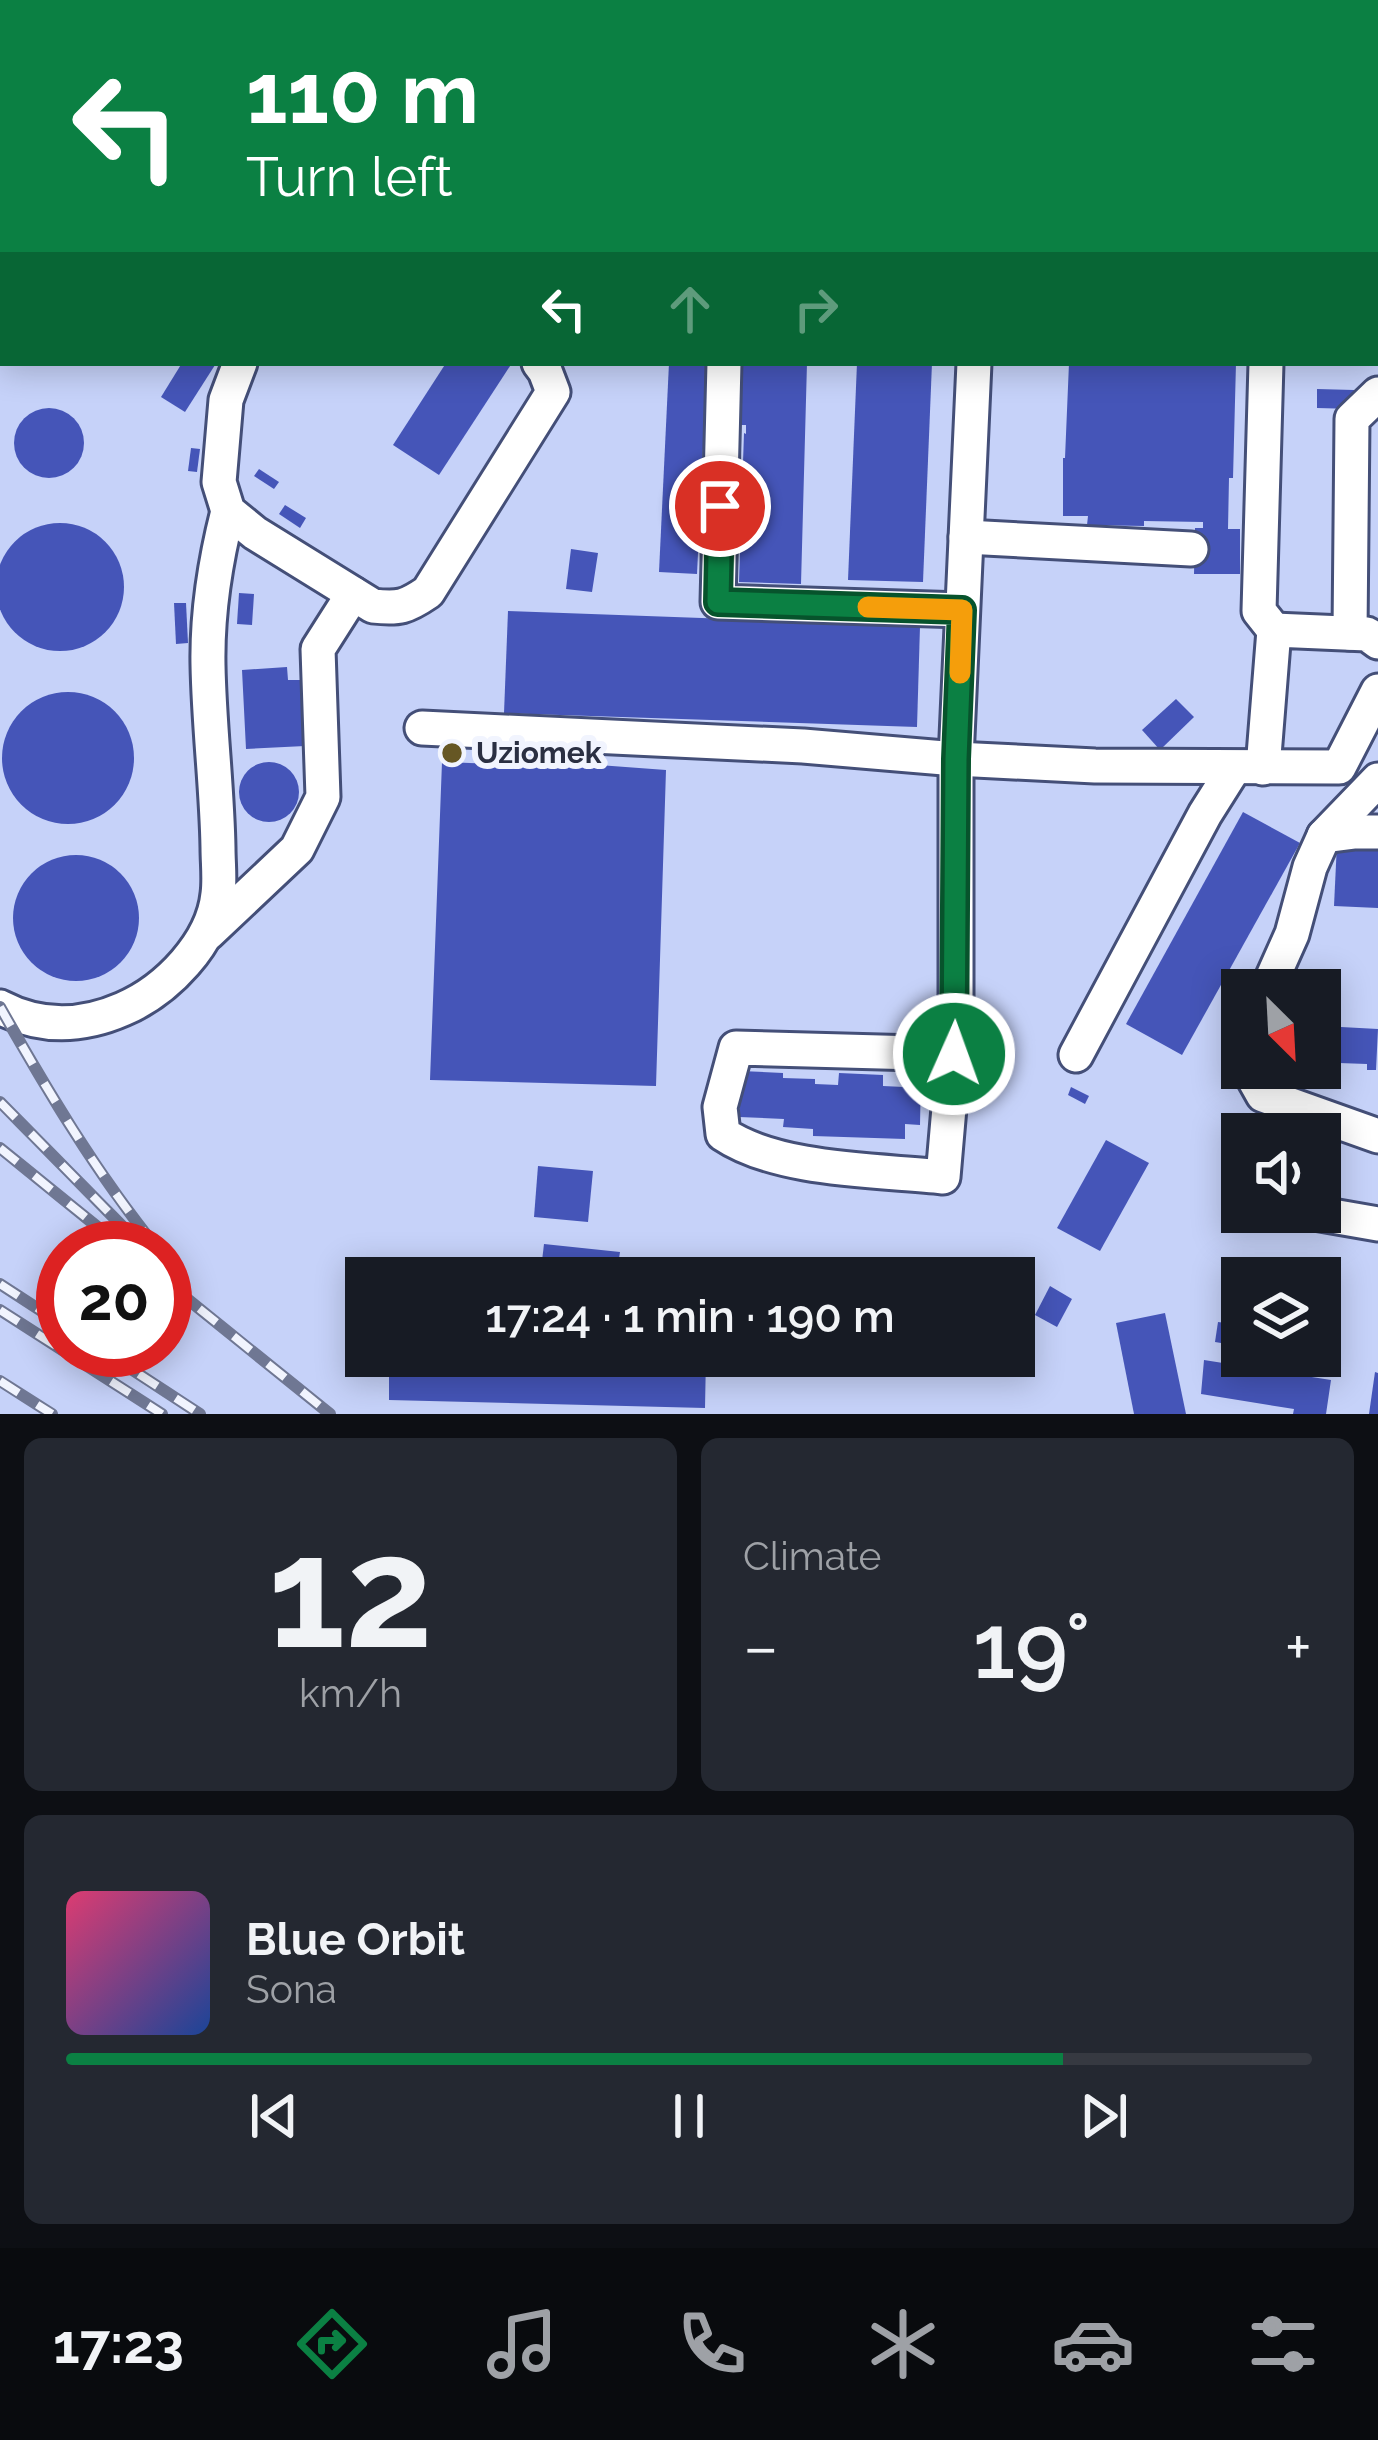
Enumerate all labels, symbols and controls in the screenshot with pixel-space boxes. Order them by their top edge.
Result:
text: 110 m [246,44,479,143]
icon: left [48,48,204,204]
text: Turn left [246,145,453,209]
icon: left [531,276,597,342]
icon: ahead [657,276,723,342]
icon: right [783,276,849,342]
pin [669,455,771,557]
icon: arrive [687,473,753,539]
place label: Uziomek [476,735,602,770]
marker: Uziomek [439,740,465,766]
north arrow [1221,969,1341,1089]
map controls [1221,969,1341,1377]
position arrow [891,991,1017,1117]
button: sound [1221,1113,1341,1233]
speed limit sign: 20 [36,1221,192,1377]
button: layers [1221,1257,1341,1377]
text: 17:24 · 1 min · 190 m [485,1290,895,1343]
text: 12 [268,1500,433,1684]
text: Climate [743,1533,881,1579]
text: 19° [973,1593,1090,1699]
text: − [743,1608,779,1685]
text: + [1285,1608,1312,1685]
text: km/h [299,1670,402,1716]
text: Blue Orbit [246,1913,465,1966]
text: Sona [246,1966,337,2012]
icon: previous [241,2083,307,2149]
icon: pause [656,2083,722,2149]
icon: next [1071,2083,1137,2149]
icon: directions [290,2302,374,2386]
icon: music [480,2302,564,2386]
icon: phone [670,2302,754,2386]
icon: climate [861,2302,945,2386]
icon: car [1051,2302,1135,2386]
icon: filters [1241,2302,1325,2386]
text: 17:23 [53,2312,184,2376]

